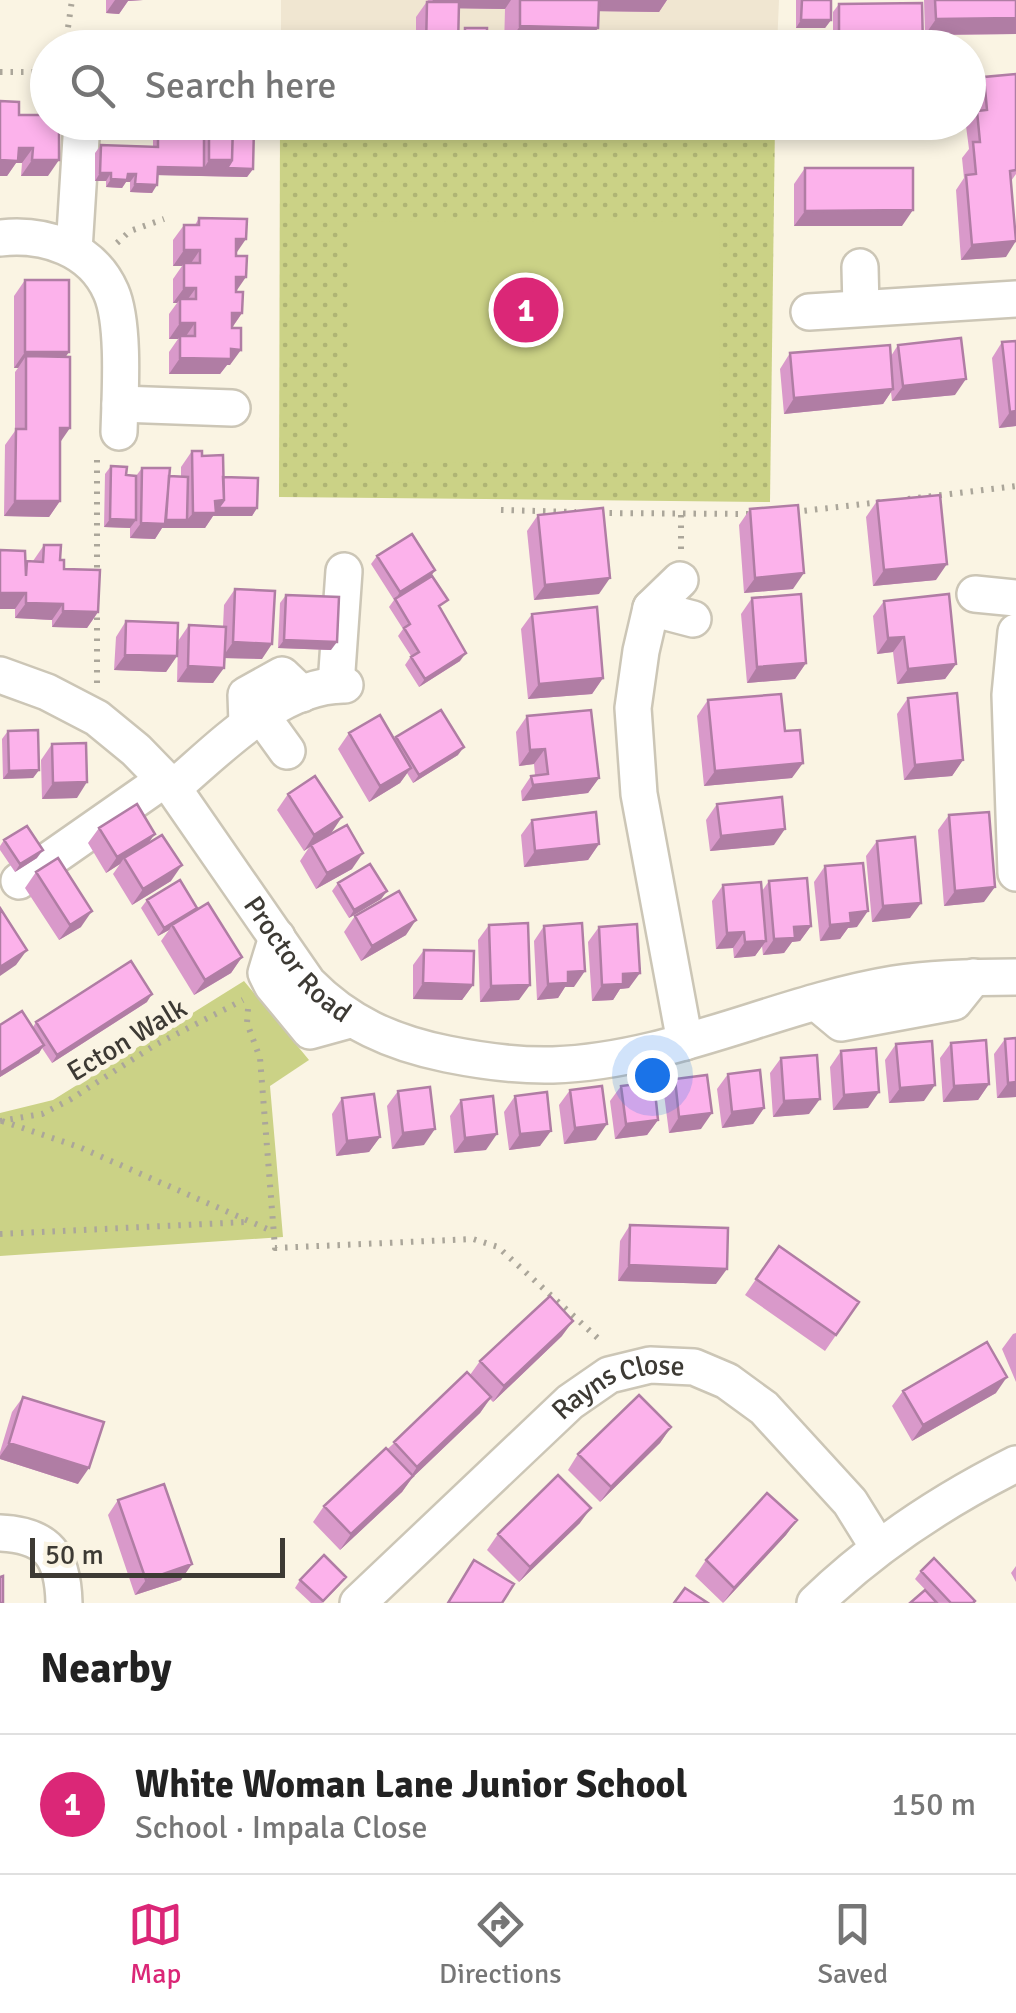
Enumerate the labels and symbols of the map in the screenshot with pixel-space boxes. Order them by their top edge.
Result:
pin: 1 [494,272,558,348]
street label: Proctor Road [236,890,358,1030]
street label: Ecton Walk [61,991,193,1089]
your location [627,1050,678,1101]
street label: Rayns Close [545,1348,685,1427]
scale bar [30,1533,285,1578]

